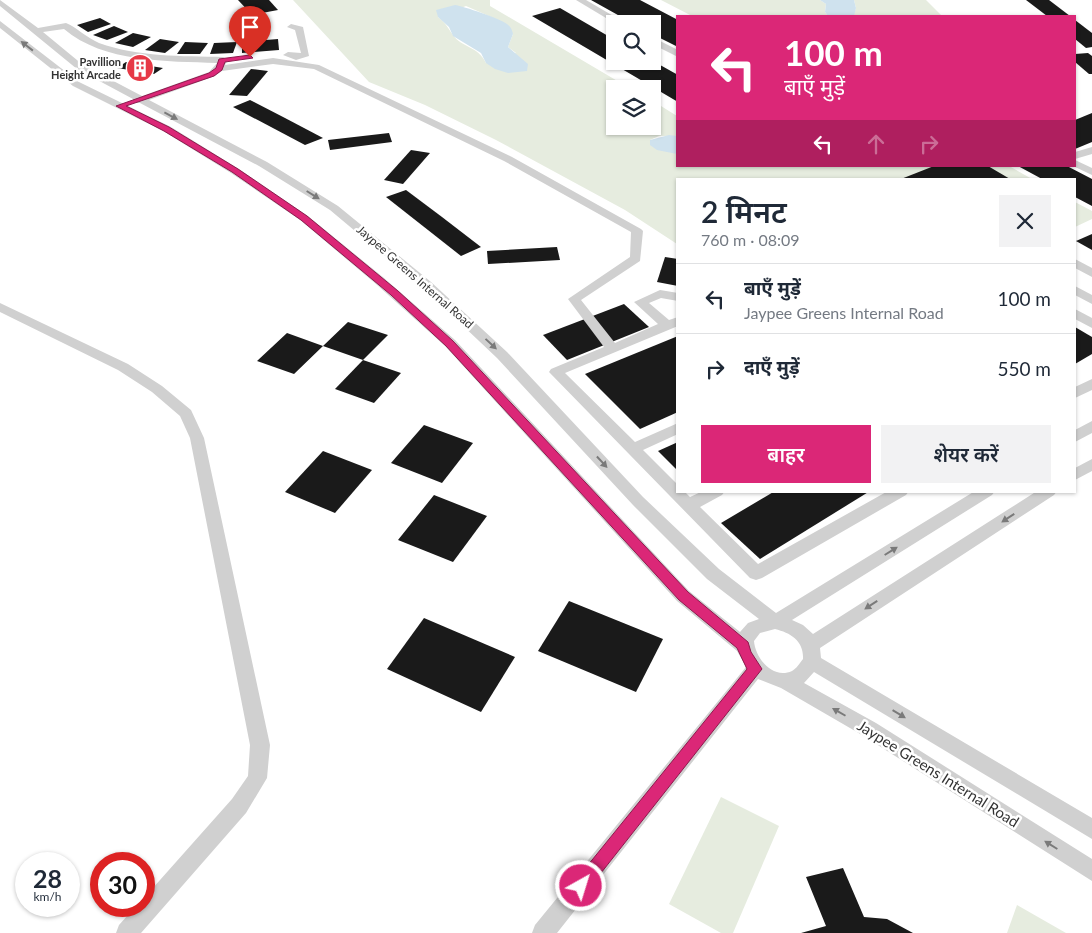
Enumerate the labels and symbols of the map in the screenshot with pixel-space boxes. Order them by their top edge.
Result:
pin [229,6,271,57]
one-way arrow [21,40,34,51]
building icon: Pavillion Height Arcade [125,53,155,83]
place label: Pavillion Height Arcade [51,55,121,81]
one-way arrow [164,112,178,120]
one-way arrow [306,190,319,200]
street label: Jaypee Greens Internal Road [354,222,477,331]
one-way arrow [484,338,496,350]
one-way arrow [596,456,608,468]
one-way arrow [1001,513,1015,522]
one-way arrow [884,546,898,555]
one-way arrow [865,601,878,610]
one-way arrow [832,708,846,716]
one-way arrow [893,710,906,719]
street label: Jaypee Greens Internal Road [854,716,1023,830]
one-way arrow [1044,840,1057,849]
speed limit sign: 30 [90,852,155,917]
position arrow [554,859,606,911]

